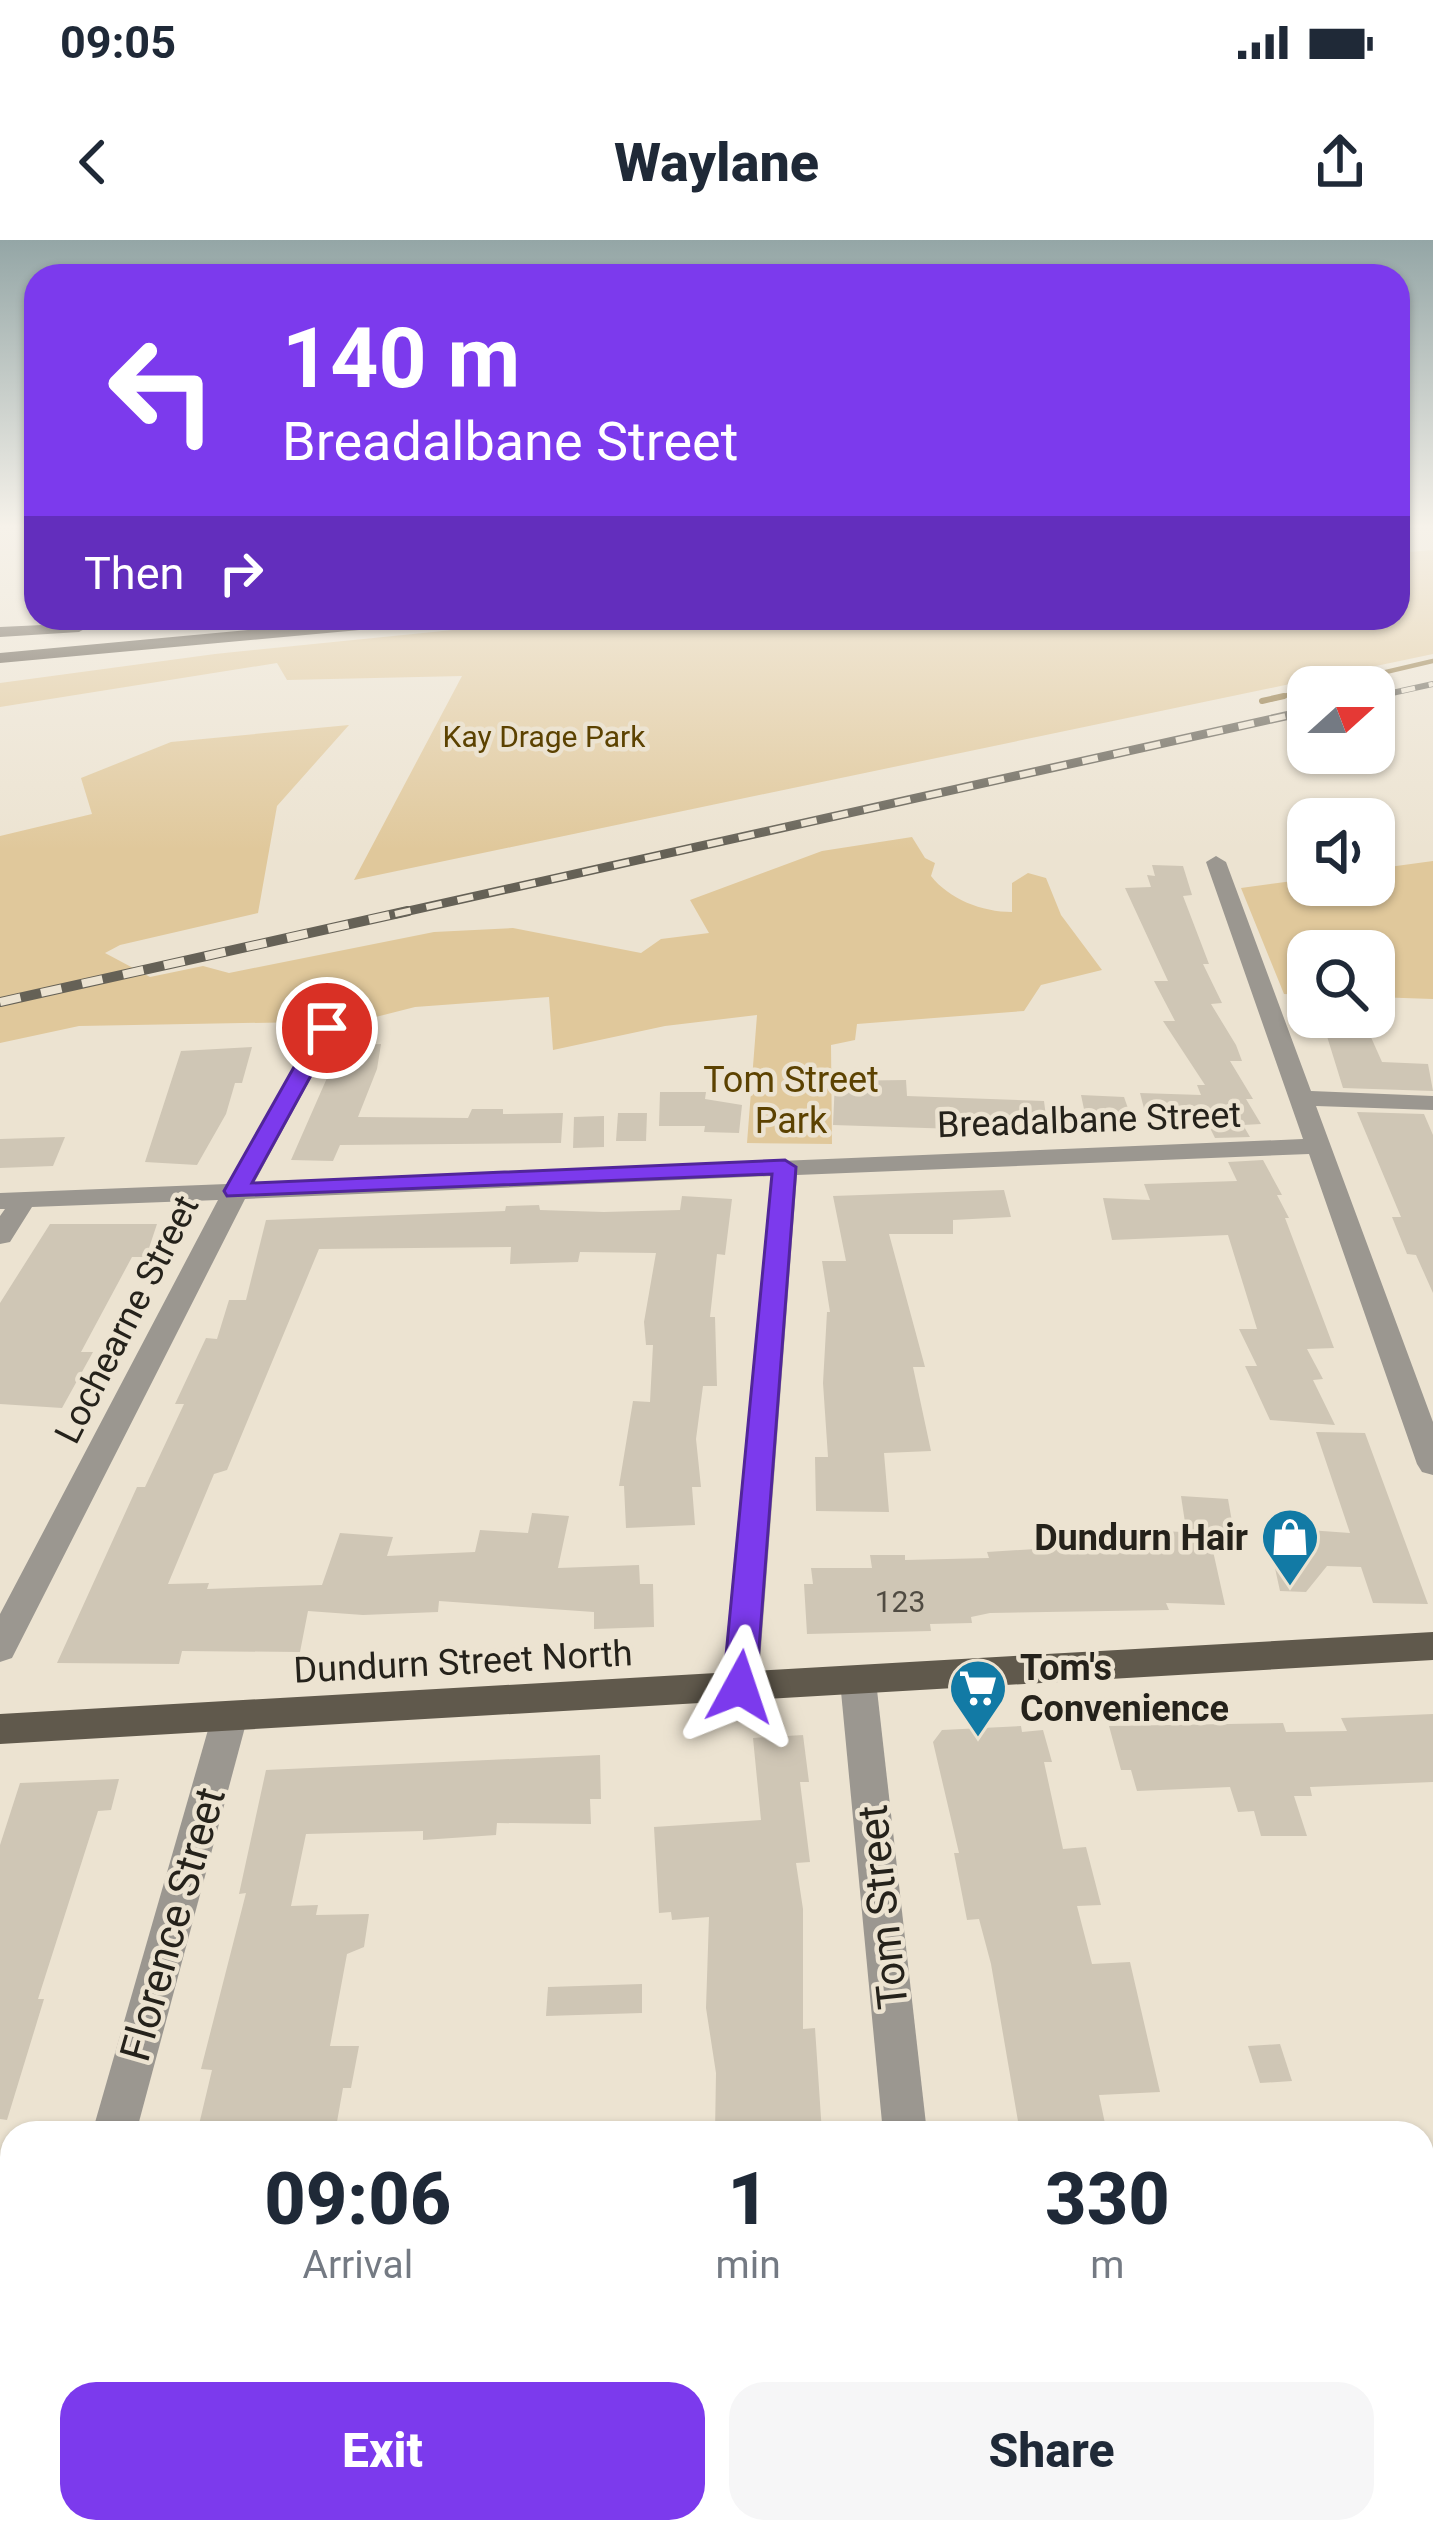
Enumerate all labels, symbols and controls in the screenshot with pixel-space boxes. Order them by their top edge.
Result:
text: 09:05 [60,16,176,69]
icon: back [60,129,126,195]
icon: share [1307,129,1373,195]
text: Waylane [614,131,819,194]
text: 140 m [282,309,520,408]
icon: left [84,312,240,468]
text: Breadalbane Street [282,410,738,473]
icon: right [208,540,274,606]
text: Then [84,547,184,600]
north arrow [1287,666,1395,774]
map controls [1287,666,1395,1038]
park label: Kay Drage Park [443,719,646,754]
button: sound [1287,798,1395,906]
button: search [1287,930,1395,1038]
pin [276,977,378,1079]
icon: arrive [294,995,360,1061]
park label: Tom Street Park [703,1059,879,1142]
street label: Breadalbane Street [936,1094,1242,1146]
street label: Lochearne Street [46,1189,207,1450]
shop icon: Dundurn Hair [1259,1506,1321,1588]
place label: Dundurn Hair [1034,1517,1248,1559]
house number: 123 [875,1584,925,1619]
position arrow [677,1624,803,1750]
street label: Dundurn Street North [293,1632,634,1692]
place label: Tom's Convenience [1020,1647,1229,1730]
supermarket icon: Tom's Convenience [947,1657,1009,1739]
street label: Florence Street [110,1782,235,2067]
street label: Tom Street [847,1802,918,2011]
text: 09:06 [264,2157,451,2242]
text: 1 [727,2157,769,2242]
text: 330 [1045,2157,1170,2242]
text: Arrival [302,2242,413,2288]
text: min [716,2242,781,2288]
text: m [1090,2242,1124,2288]
button: Exit [60,2382,705,2520]
button: Share [729,2382,1374,2520]

